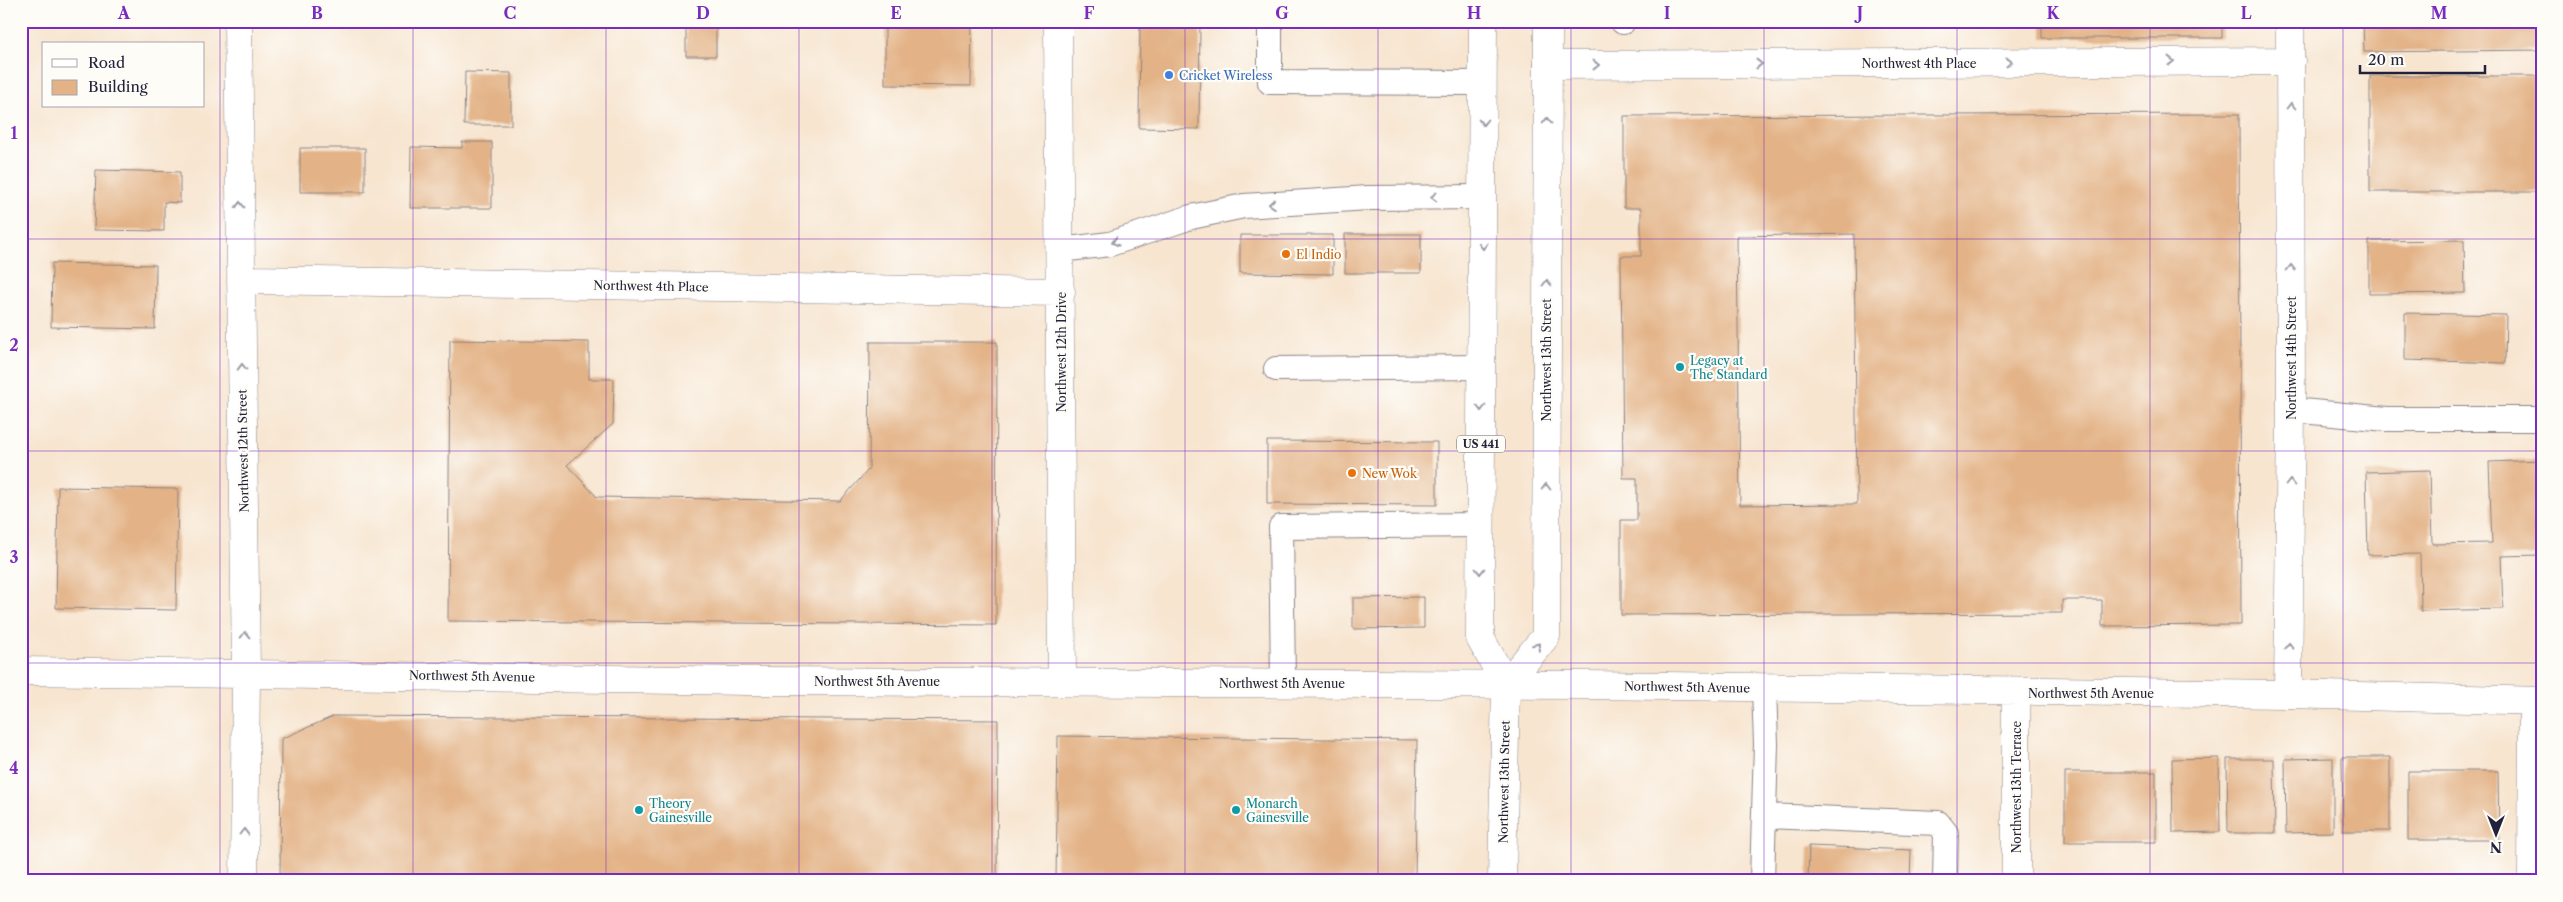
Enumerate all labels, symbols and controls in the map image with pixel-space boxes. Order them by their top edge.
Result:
text: A [117,3,131,23]
text: B [311,3,323,23]
text: C [504,3,516,23]
text: D [696,3,710,23]
text: E [890,3,902,23]
text: F [1084,3,1095,23]
text: G [1275,3,1289,23]
text: H [1467,3,1481,23]
text: I [1664,3,1671,23]
text: J [1854,3,1863,23]
text: K [2047,3,2061,23]
text: L [2240,3,2252,23]
text: M [2431,3,2448,23]
legend [42,42,205,108]
scale bar [2360,42,2486,74]
text: 20 m [2368,50,2404,69]
text: Road [88,53,125,72]
street label: Northwest 4th Place [1861,56,1977,71]
one-way arrow [2168,56,2176,67]
one-way arrow [2005,57,2013,68]
one-way arrow [1756,59,1763,69]
one-way arrow [1593,60,1601,70]
place label: Cricket Wireless [1179,68,1273,83]
marker: Cricket Wireless [1163,69,1175,81]
text: Building [88,77,148,96]
one-way arrow [2286,101,2296,109]
one-way arrow [1542,117,1552,124]
one-way arrow [1478,119,1488,127]
text: 1 [10,123,18,143]
one-way arrow [1430,192,1438,202]
one-way arrow [1268,198,1276,209]
one-way arrow [235,200,245,208]
one-way arrow [1111,236,1119,246]
one-way arrow [1478,242,1488,250]
place label: El Indio [1296,247,1341,262]
marker: El Indio [1280,248,1292,260]
one-way arrow [2286,264,2296,272]
street label: Northwest 4th Place [593,277,709,295]
one-way arrow [1542,279,1552,287]
street label: Northwest 12th Drive [1054,291,1069,412]
street label: Northwest 14th Street [2284,296,2299,420]
street label: Northwest 13th Street [1539,298,1554,422]
text: 2 [9,335,19,355]
place label: Legacy at The Standard [1690,353,1768,382]
marker: Legacy at The Standard [1674,361,1686,373]
one-way arrow [237,363,247,370]
street label: Northwest 12th Street [234,388,252,513]
one-way arrow [1476,405,1487,413]
road number: US 441 [1457,436,1505,452]
place label: New Wok [1362,466,1418,481]
marker: New Wok [1346,467,1358,479]
one-way arrow [2285,479,2295,486]
one-way arrow [1541,483,1551,490]
text: 3 [9,547,19,567]
one-way arrow [1475,568,1485,575]
one-way arrow [240,630,251,638]
one-way arrow [2284,641,2294,649]
one-way arrow [1531,643,1540,652]
street label: Northwest 5th Avenue [409,667,535,685]
street label: Northwest 5th Avenue [814,674,940,689]
street label: Northwest 5th Avenue [1219,676,1345,691]
street label: Northwest 5th Avenue [1624,678,1750,696]
street label: Northwest 5th Avenue [2028,686,2154,701]
street label: Northwest 13th Street [1495,720,1513,844]
street label: Northwest 13th Terrace [2009,720,2024,853]
text: 4 [9,758,19,778]
place label: Theory Gainesville [649,796,712,825]
place label: Monarch Gainesville [1246,796,1309,825]
marker: Theory Gainesville [633,804,645,816]
marker: Monarch Gainesville [1230,804,1242,816]
north arrow [2470,810,2520,860]
one-way arrow [239,828,249,836]
text: N [2490,838,2502,856]

